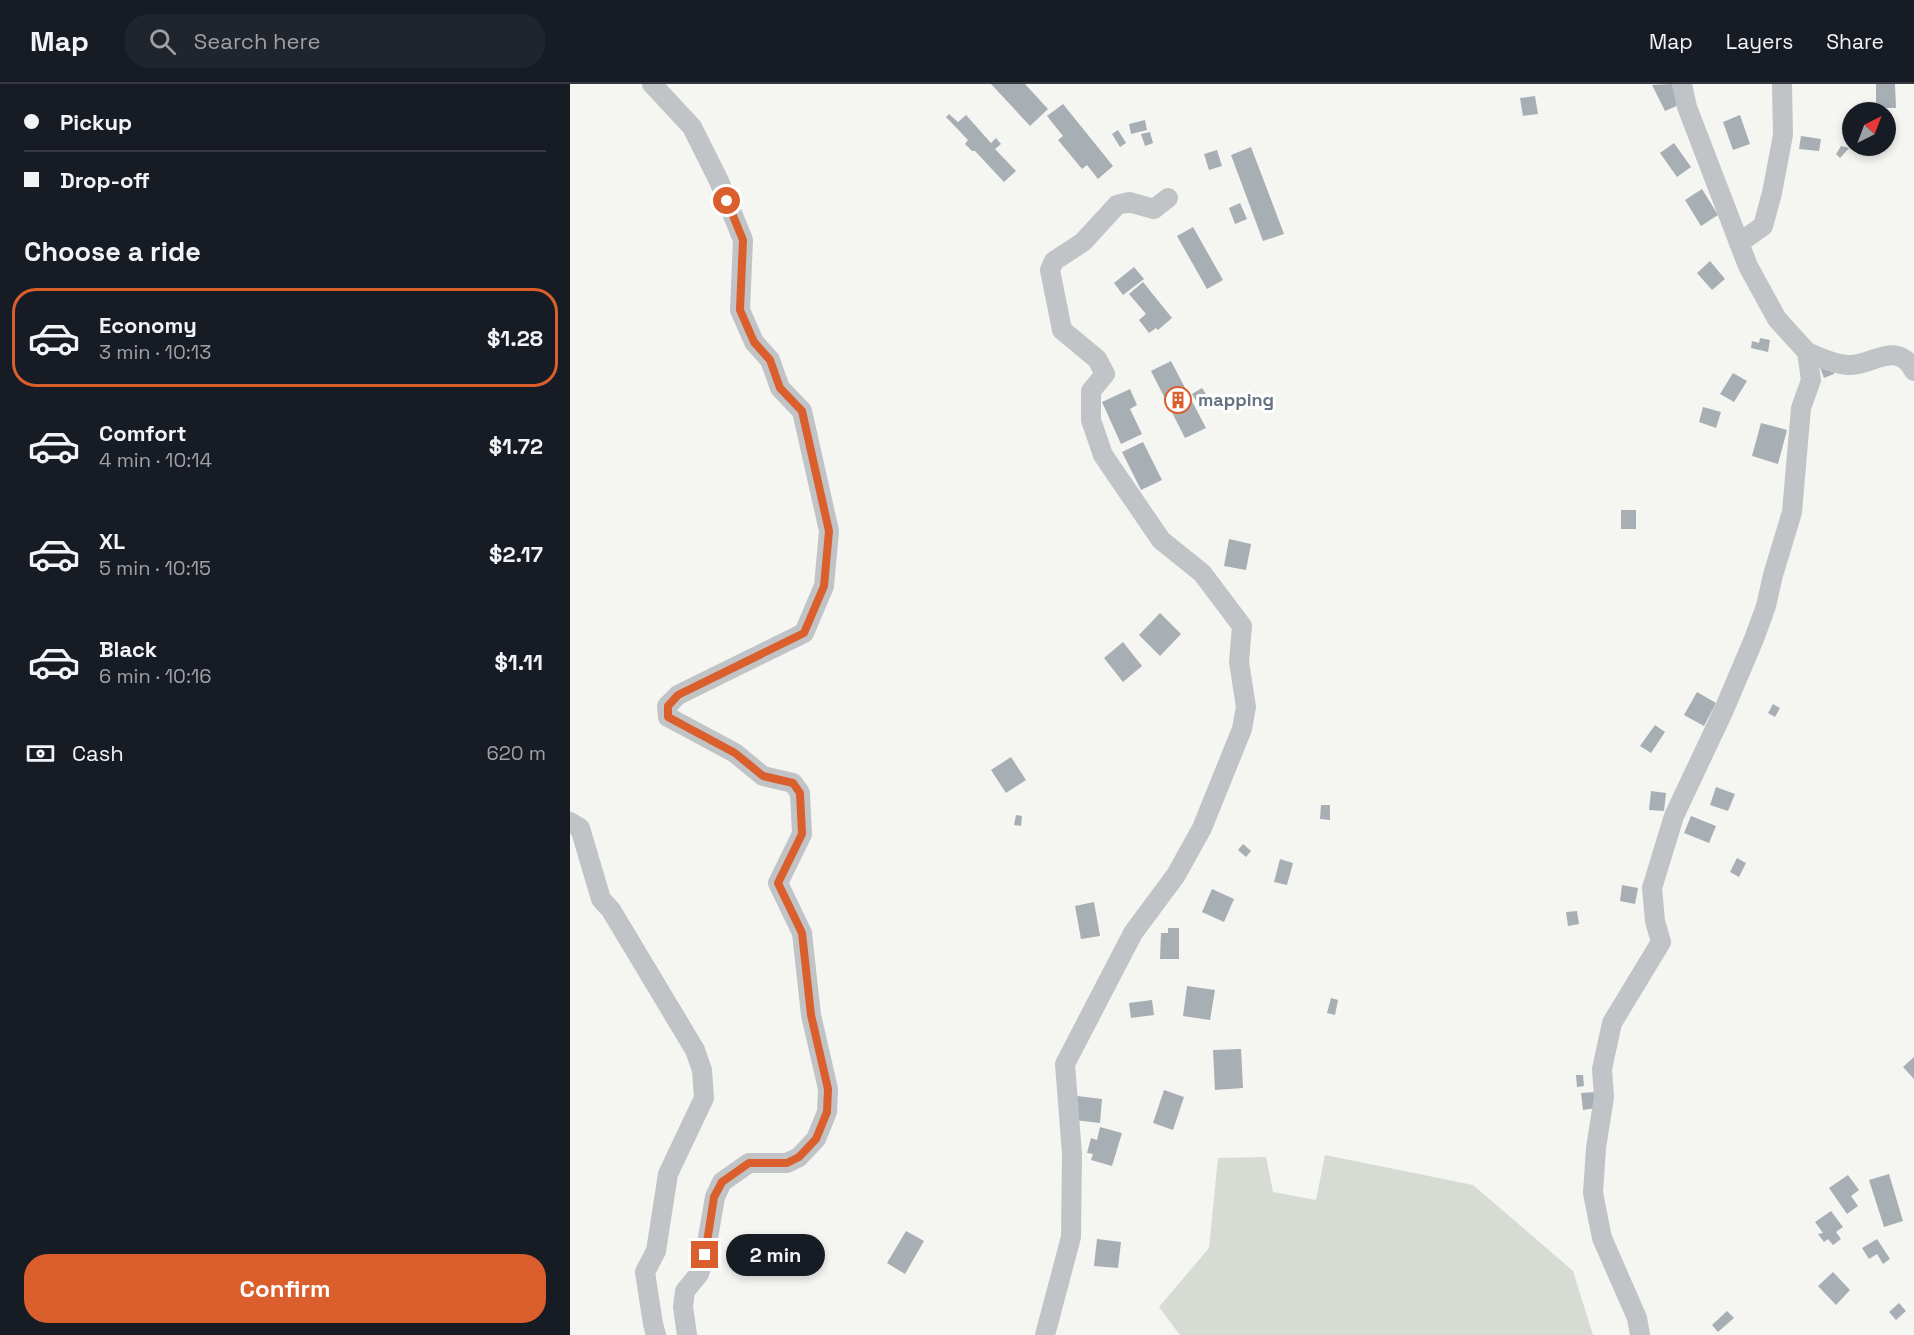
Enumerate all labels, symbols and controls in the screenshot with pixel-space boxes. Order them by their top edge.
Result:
search box [125,14,545,68]
text: Map [30,23,89,59]
icon: search [146,25,179,58]
text: Search here [194,27,321,55]
text: Map [1649,28,1693,55]
text: Layers [1726,28,1793,55]
text: Share [1826,28,1884,55]
north arrow [1842,102,1896,156]
map controls [1842,102,1896,156]
text: Pickup [60,108,132,136]
text: Drop-off [60,166,150,194]
route start [713,187,740,214]
text: Choose a ride [24,234,201,269]
icon: car [27,311,81,365]
text: Economy [99,311,197,339]
text: $1.28 [487,324,543,352]
text: 3 min · 10:13 [99,339,211,365]
building icon: mapping [1163,385,1193,415]
place label: mapping [1198,388,1274,411]
icon: car [27,419,81,473]
text: Comfort [99,419,187,447]
text: $1.72 [489,432,543,460]
text: 4 min · 10:14 [99,447,212,473]
icon: car [27,527,81,581]
text: XL [99,527,125,555]
text: $2.17 [489,540,543,568]
text: 5 min · 10:15 [99,555,211,581]
icon: car [27,635,81,689]
text: Black [99,635,157,663]
text: $1.11 [494,648,543,676]
text: 6 min · 10:16 [99,663,212,689]
icon: cash [24,737,57,770]
text: Cash [72,739,124,767]
text: 620 m [487,740,546,766]
callout: 2 min [726,1234,825,1276]
route end [691,1241,718,1268]
text: 2 min [750,1242,801,1268]
button: Confirm [24,1254,546,1323]

